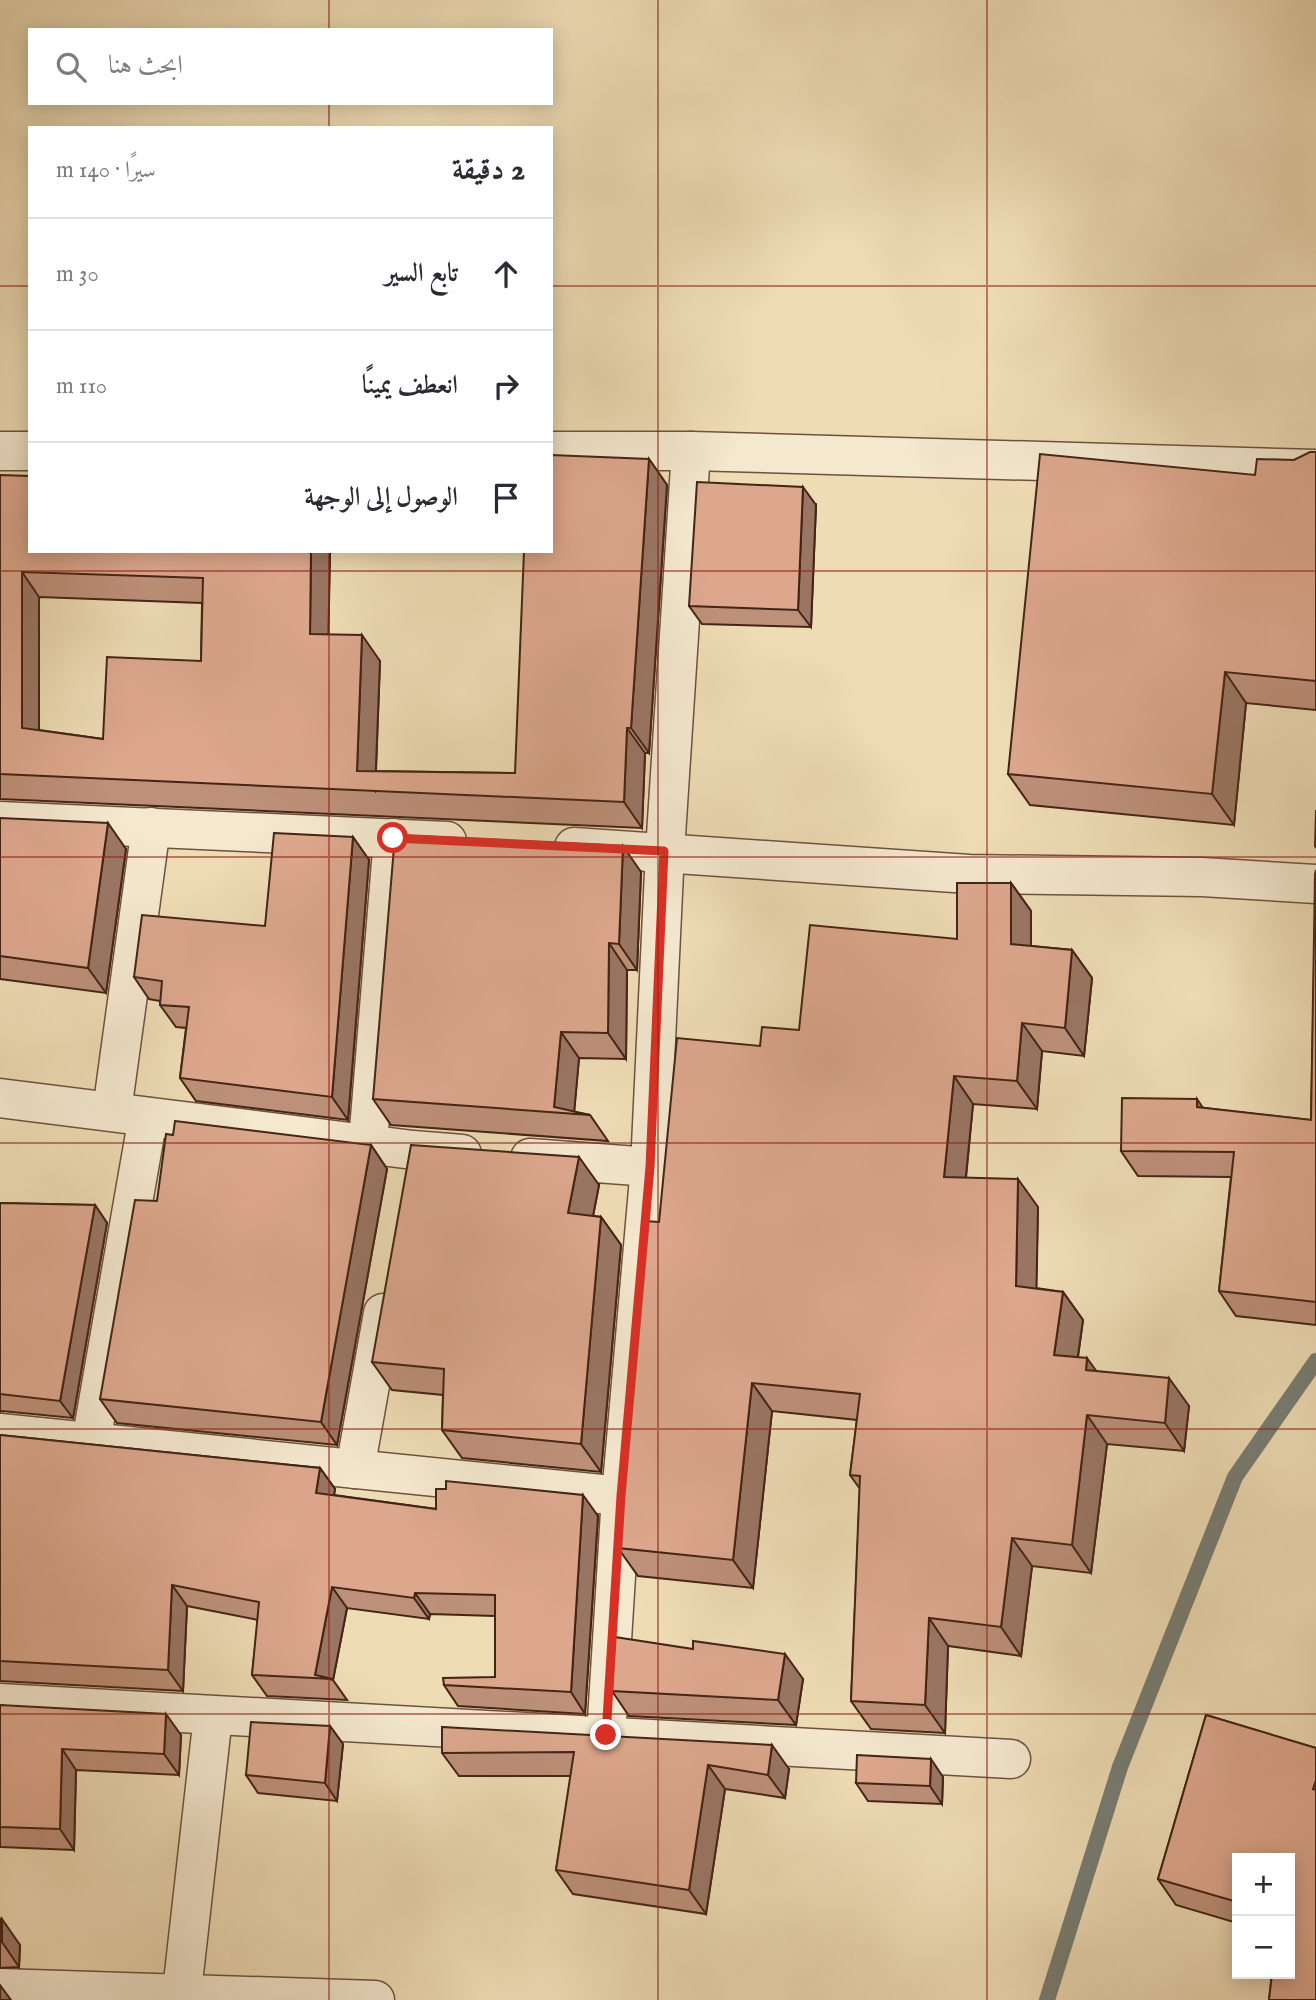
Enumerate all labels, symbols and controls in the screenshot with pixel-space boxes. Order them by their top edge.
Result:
search box [28,28,553,105]
icon: search [52,48,90,86]
text: ابحث هنا [108,49,183,82]
text: 2 دقيقة [452,152,525,190]
text: سيرًا · 140 m [56,156,156,185]
icon: ahead [487,255,525,293]
text: تابع السير [384,257,458,290]
text: 30 m [56,260,99,289]
icon: right [487,367,525,405]
text: انعطف يمينًا [362,369,458,402]
text: 110 m [56,372,107,401]
icon: arrive [487,479,525,517]
text: الوصول إلى الوجهة [304,481,458,514]
route start [377,822,408,853]
route end [590,1719,621,1750]
map controls [1232,1853,1295,1979]
button: + [1232,1853,1295,1916]
button: − [1232,1916,1295,1979]

